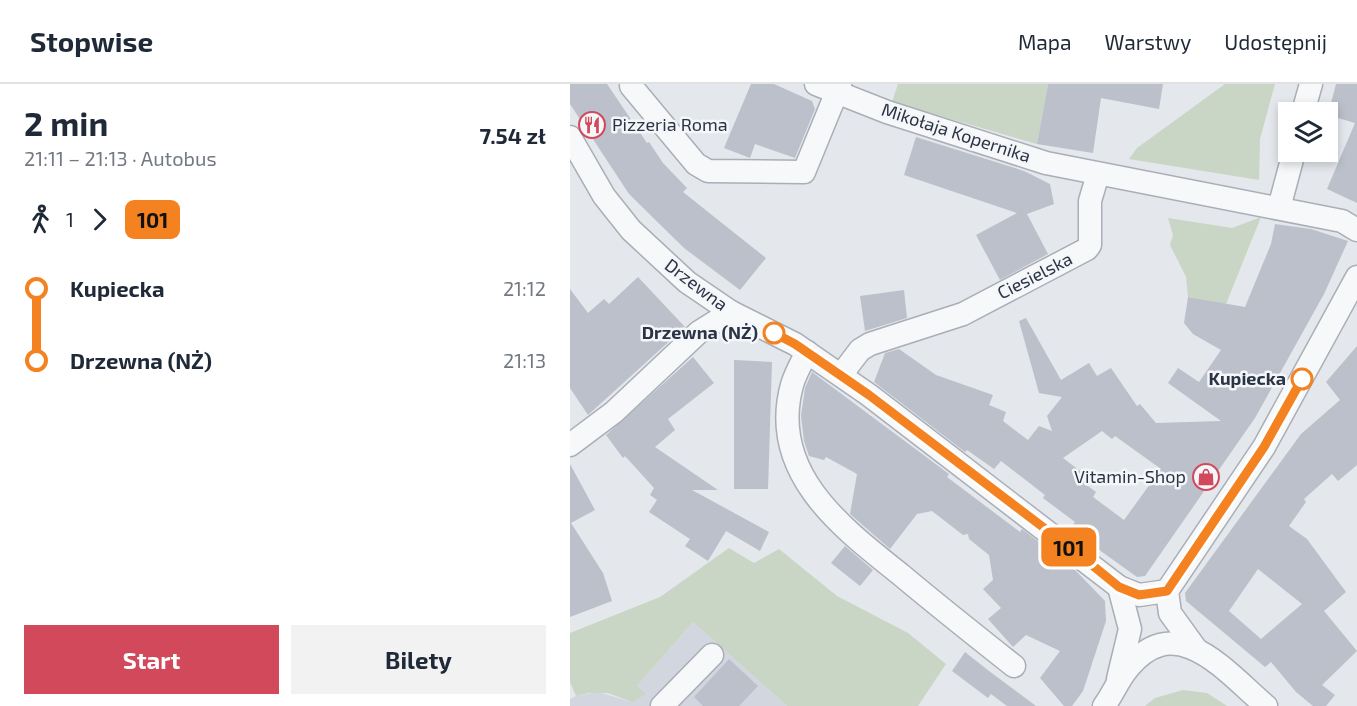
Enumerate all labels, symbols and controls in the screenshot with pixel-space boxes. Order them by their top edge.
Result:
text: Stopwise [30,24,153,58]
text: Mapa [1018,29,1072,54]
text: Warstwy [1105,29,1191,54]
text: Udostępnij [1224,29,1327,54]
street label: Mikołaja Kopernika [879,98,1034,167]
map controls [1278,102,1338,162]
button: layers [1278,102,1338,162]
text: 2 min [24,103,108,143]
restaurant icon: Pizzeria Roma [577,110,607,140]
place label: Pizzeria Roma [612,113,728,135]
text: 7.54 zł [480,122,546,148]
text: 21:11 – 21:13 · Autobus [24,146,217,170]
icon: walk [24,203,57,236]
icon: forward [83,203,116,236]
text: 1 [66,207,74,231]
text: 101 [137,207,168,232]
street label: Ciesielska [993,247,1076,303]
street label: Drzewna [661,253,732,315]
text: Kupiecka [70,275,165,301]
text: 21:12 [503,276,546,300]
place label: Drzewna (NŻ) [642,321,758,343]
marker: Drzewna (NŻ) [763,322,785,344]
text: Drzewna (NŻ) [70,347,212,373]
text: 21:13 [503,348,546,372]
place label: Kupiecka [1209,367,1286,389]
marker: Kupiecka [1291,368,1313,390]
shop icon: Vitamin-Shop [1191,462,1221,492]
place label: Vitamin-Shop [1074,465,1186,487]
line badge: 101 [1034,528,1104,566]
text: 101 [1053,535,1085,560]
button: Start [24,625,279,694]
button: Bilety [291,625,546,694]

